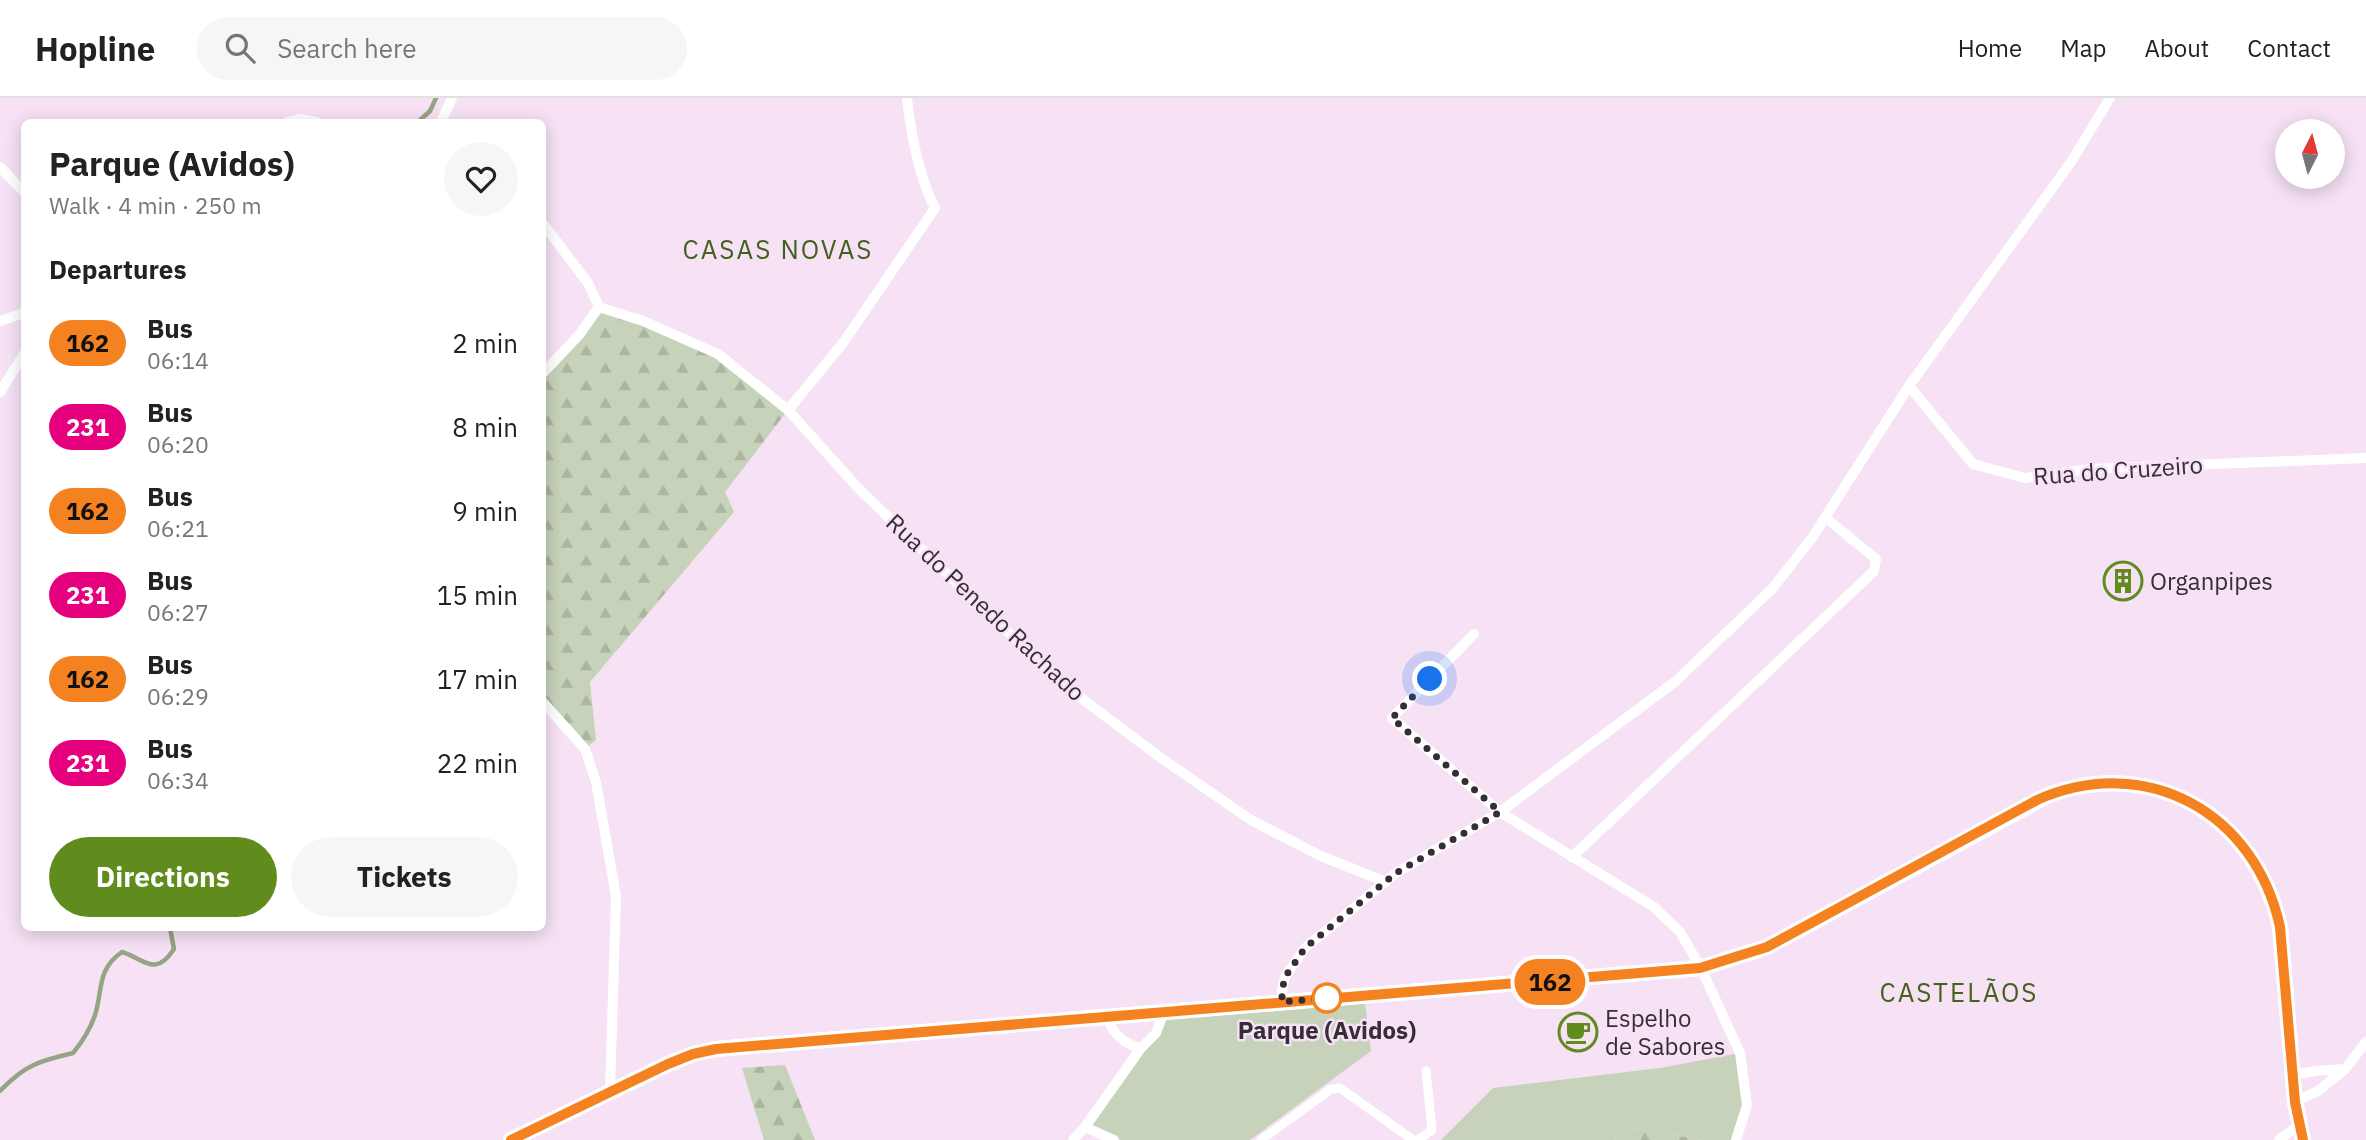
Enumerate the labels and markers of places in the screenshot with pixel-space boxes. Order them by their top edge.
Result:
building icon: Organpipes [2102,560,2144,602]
place label: Organpipes [2150,565,2273,597]
marker: Parque (Avidos) [1312,983,1342,1013]
place label: Espelho de Sabores [1605,1002,1725,1062]
cafe icon: Espelho de Sabores [1557,1011,1599,1053]
place label: Parque (Avidos) [1238,1014,1416,1046]

